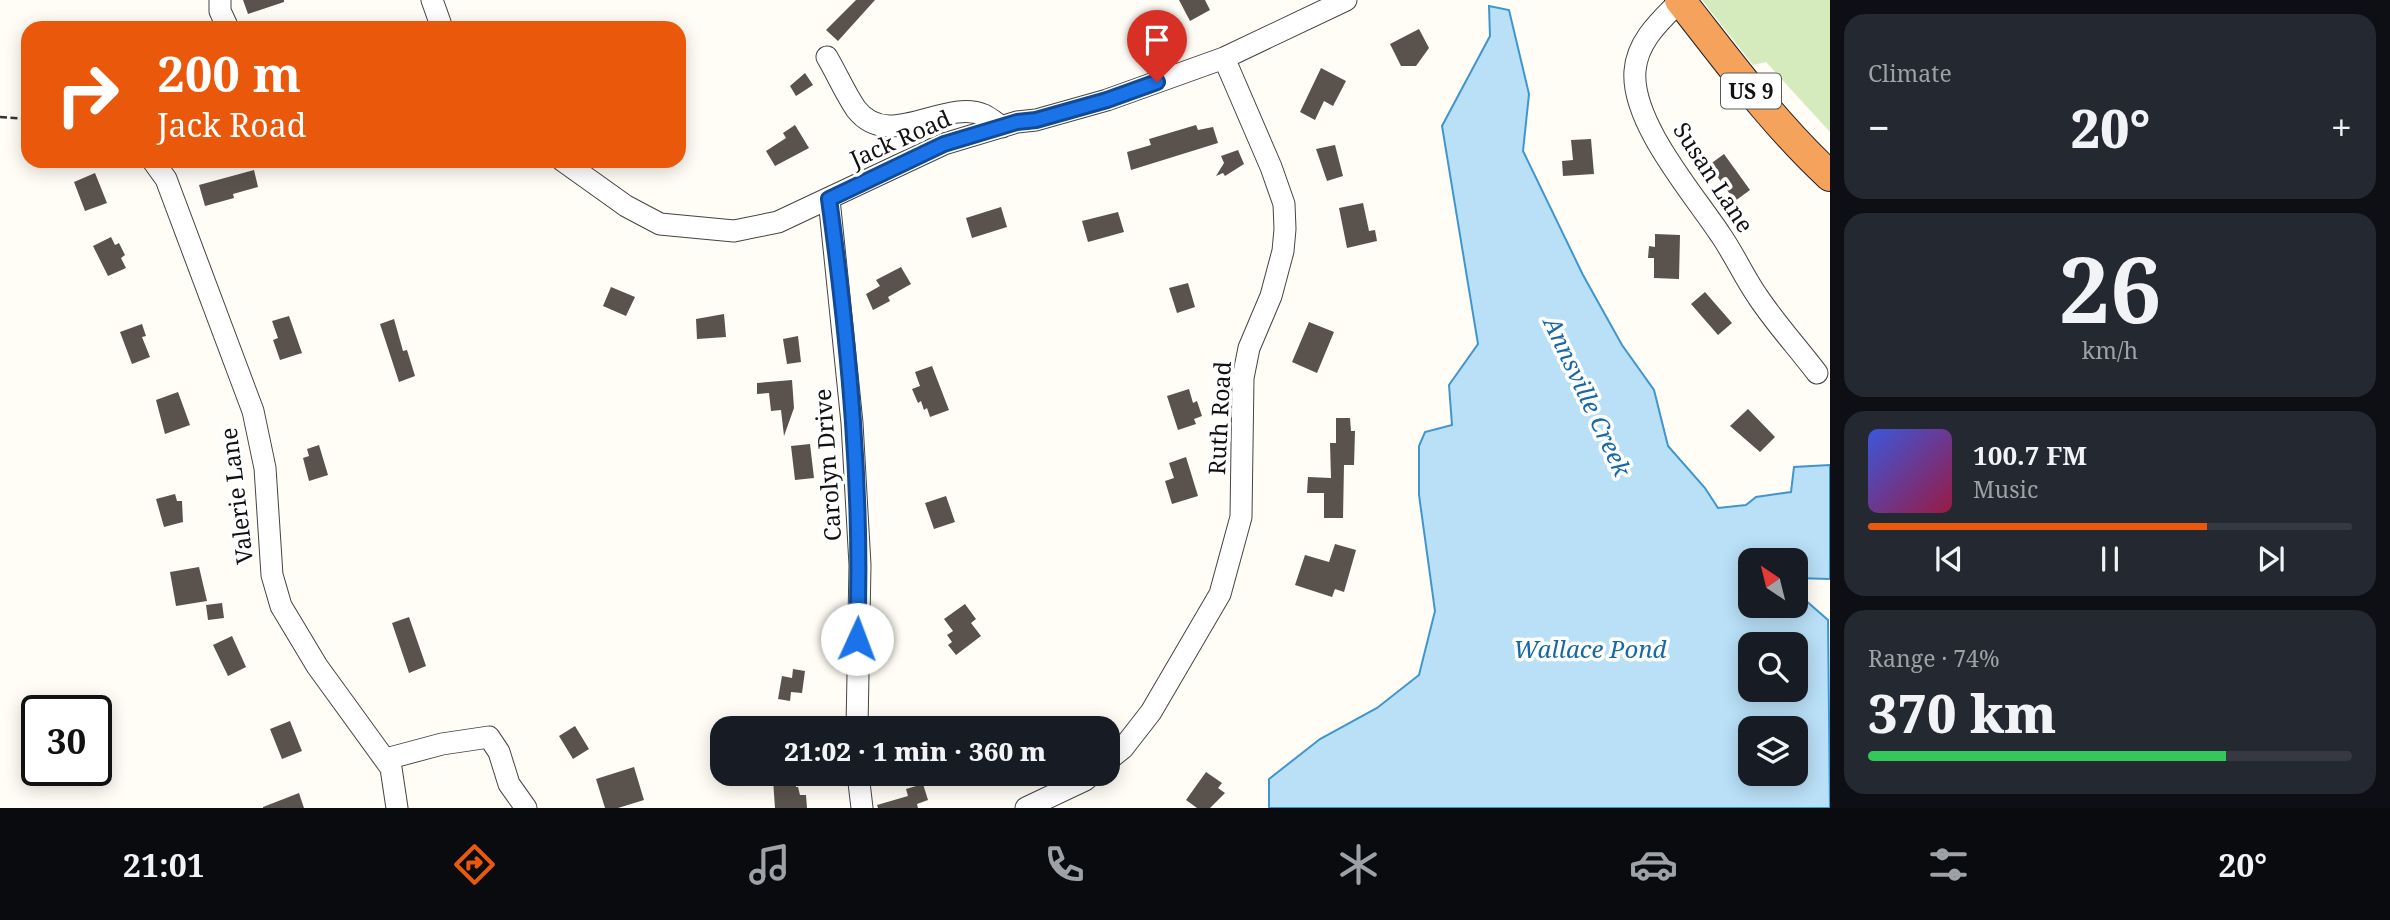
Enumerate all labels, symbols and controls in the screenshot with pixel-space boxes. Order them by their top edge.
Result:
pin [1127,10,1187,82]
icon: arrive [1138,21,1176,59]
text: 200 m [157,40,301,106]
icon: right [42,49,133,140]
text: Climate [1868,57,1952,89]
road number: US 9 [1721,74,1781,108]
text: 20° [2070,92,2150,163]
text: − [1868,101,1890,153]
text: + [2331,101,2352,153]
street label: Jack Road [844,102,956,175]
text: Jack Road [157,103,306,146]
street label: Susan Lane [1666,116,1762,238]
text: 26 [2059,226,2161,350]
water label: Annsville Creek [1536,309,1640,482]
text: km/h [2082,334,2138,366]
street label: Ruth Road [1200,360,1238,476]
street label: Carolyn Drive [806,388,848,542]
street label: Valerie Lane [212,426,260,566]
text: 100.7 FM [1973,437,2087,473]
text: Music [1973,473,2038,505]
icon: previous [1930,540,1968,578]
icon: pause [2091,540,2129,578]
icon: next [2252,540,2290,578]
north arrow [1738,548,1808,618]
map controls [1738,548,1808,786]
position arrow [820,602,894,676]
water label: Wallace Pond [1514,632,1667,665]
button: search [1738,632,1808,702]
text: Range · 74% [1868,642,2000,674]
text: 370 km [1868,677,2056,748]
speed limit sign: 30 [21,695,112,786]
button: layers [1738,716,1808,786]
text: 21:02 · 1 min · 360 m [784,733,1046,769]
icon: directions [450,840,499,889]
icon: music [745,840,794,889]
icon: phone [1040,840,1089,889]
icon: climate [1334,840,1383,889]
icon: car [1629,840,1678,889]
icon: filters [1924,840,1973,889]
text: 21:01 [123,843,205,886]
text: 20° [2218,843,2267,886]

